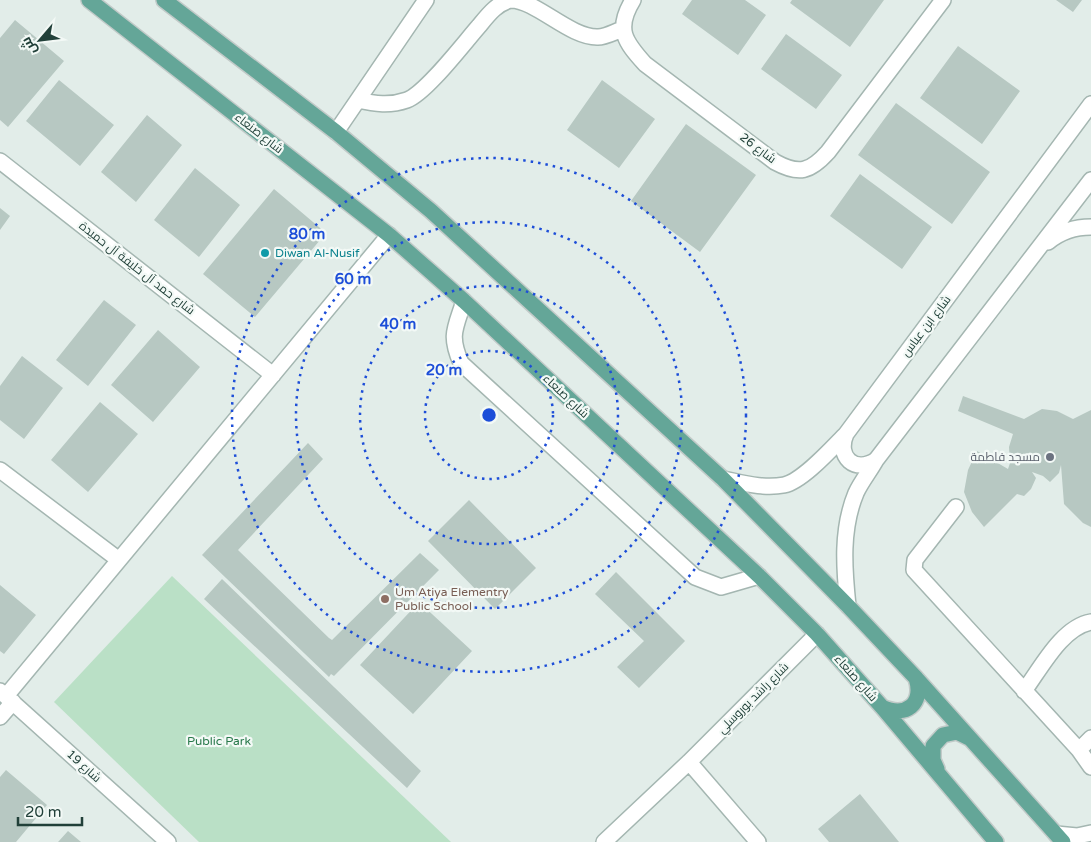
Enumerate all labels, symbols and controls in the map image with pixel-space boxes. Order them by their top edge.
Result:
north arrow [15,15,65,65]
text: ش [17,34,41,58]
street label: شارع صنعاء [231,110,286,157]
street label: شارع 26 [737,130,779,167]
street label: شارع حمد آل خليفة آل حميدة [76,219,198,318]
text: 80 m [289,225,325,243]
place label: Diwan Al-Nusif [275,246,360,260]
marker: Diwan Al-Nusif [259,247,271,259]
text: 60 m [335,270,371,288]
street label: شارع ابن عباس [898,293,954,360]
text: 40 m [380,315,416,333]
text: 20 m [426,361,462,379]
street label: شارع صنعاء [540,371,592,421]
centre of rings [480,406,498,424]
place label: مسجد فاطمة [970,450,1040,464]
marker: مسجد فاطمة [1044,451,1056,463]
place label: Um Atiya Elementry Public School [395,585,509,613]
marker: Um Atiya Elementry Public School [379,593,391,605]
street label: شارع صنعاء [831,652,880,705]
street label: شارع راشد بوروسلي [715,660,794,739]
park label: Public Park [187,734,251,748]
street label: شارع 19 [63,747,104,786]
scale bar [18,794,81,826]
text: 20 m [25,803,62,821]

